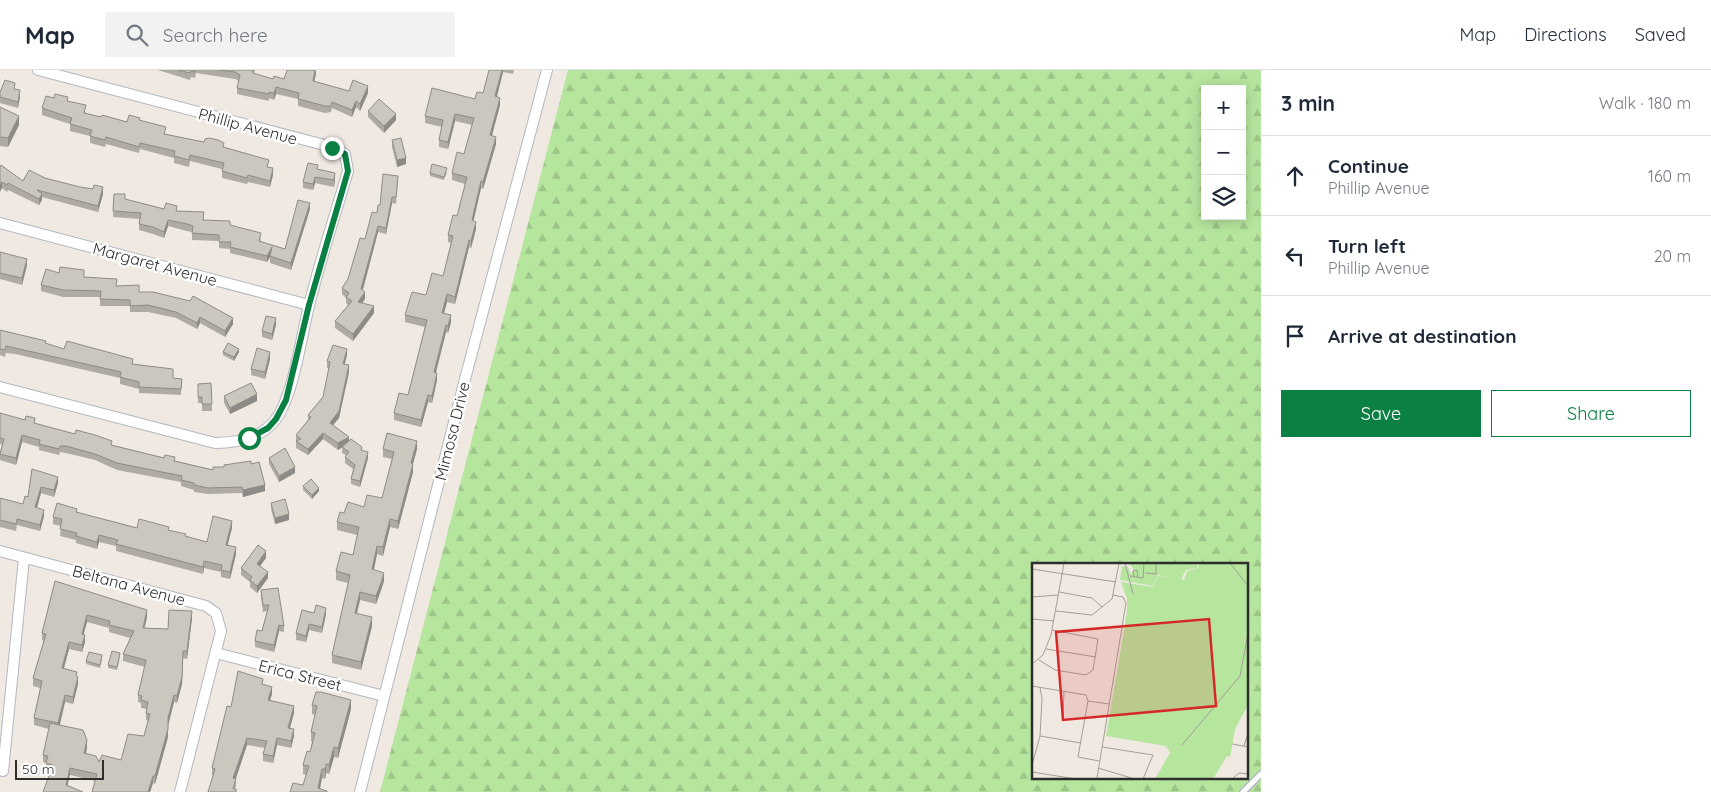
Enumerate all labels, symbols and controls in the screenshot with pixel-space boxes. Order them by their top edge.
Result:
search box [105,12,455,57]
text: Map [25,20,75,50]
icon: search [123,21,151,49]
text: Search here [163,23,268,47]
text: Map [1459,23,1496,46]
text: Directions [1524,23,1607,46]
text: Saved [1635,23,1686,46]
map controls [1201,85,1246,220]
button: + [1201,85,1246,130]
text: 3 min [1281,90,1335,116]
text: Walk · 180 m [1599,93,1691,113]
street label: Phillip Avenue [196,103,300,149]
button: − [1201,130,1246,175]
route end [321,137,344,160]
text: Continue [1328,154,1409,178]
icon: ahead [1281,162,1309,190]
text: 160 m [1648,166,1691,186]
button: layers [1201,175,1246,220]
text: Phillip Avenue [1328,178,1430,198]
text: Turn left [1328,234,1406,258]
street label: Margaret Avenue [91,238,219,290]
icon: left [1281,242,1309,270]
text: 20 m [1654,246,1691,266]
text: Phillip Avenue [1328,258,1430,278]
icon: arrive [1281,322,1309,350]
text: Arrive at destination [1328,324,1517,348]
street label: Mimosa Drive [430,380,474,482]
button: Save [1281,390,1481,437]
button: Share [1491,390,1691,437]
route start [238,427,261,450]
street label: Beltana Avenue [70,560,188,610]
inset map [1032,563,1248,780]
street label: Erica Street [256,655,344,695]
scale bar [15,757,104,780]
text: 50 m [22,760,55,778]

